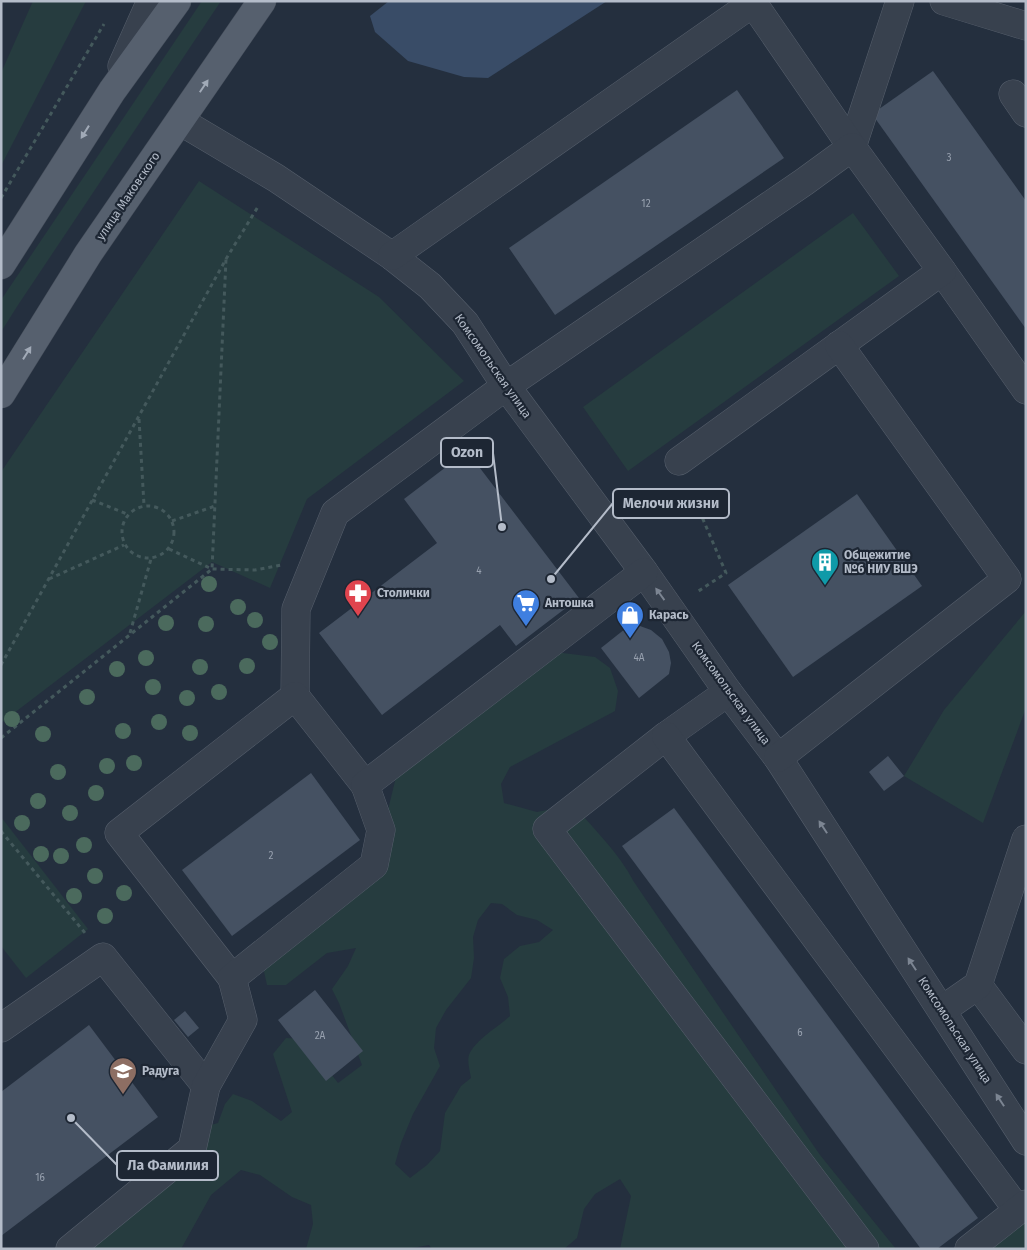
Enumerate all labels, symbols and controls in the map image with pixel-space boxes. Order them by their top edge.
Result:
one-way arrow [199,80,209,93]
one-way arrow [81,126,90,139]
street label: улица Маковского [93,149,163,243]
house number: 3 [947,152,952,164]
house number: 12 [641,198,651,210]
street label: Комсомольская улица [452,311,534,421]
one-way arrow [22,346,32,360]
callout: Ozon [441,438,493,467]
text: Ozon [451,444,483,461]
callout: Мелочи жизни [613,489,729,518]
text: Мелочи жизни [623,495,719,512]
building icon: Общежитие №6 НИУ ВШЭ [810,547,840,586]
place label: Общежитие №6 НИУ ВШЭ [844,548,918,576]
house number: 4 [476,565,482,577]
pharmacy icon: Столички [343,578,373,617]
place label: Столички [377,586,430,600]
one-way arrow [655,587,665,601]
supermarket icon: Антошка [511,588,541,627]
place label: Антошка [544,596,594,610]
shop icon: Карась [615,600,645,639]
place label: Карась [649,608,689,622]
street label: Комсомольская улица [689,639,773,747]
house number: 4А [633,652,645,664]
one-way arrow [819,820,828,834]
house number: 2 [269,850,274,862]
one-way arrow [907,957,916,970]
street label: Комсомольская улица [915,974,995,1086]
house number: 6 [797,1027,803,1039]
house number: 2А [315,1030,326,1042]
school or university icon: Радуга [108,1056,138,1095]
place label: Радуга [142,1064,180,1078]
one-way arrow [995,1094,1004,1107]
callout: Ла Фамилия [117,1151,218,1180]
text: Ла Фамилия [127,1157,209,1174]
house number: 16 [35,1172,45,1184]

